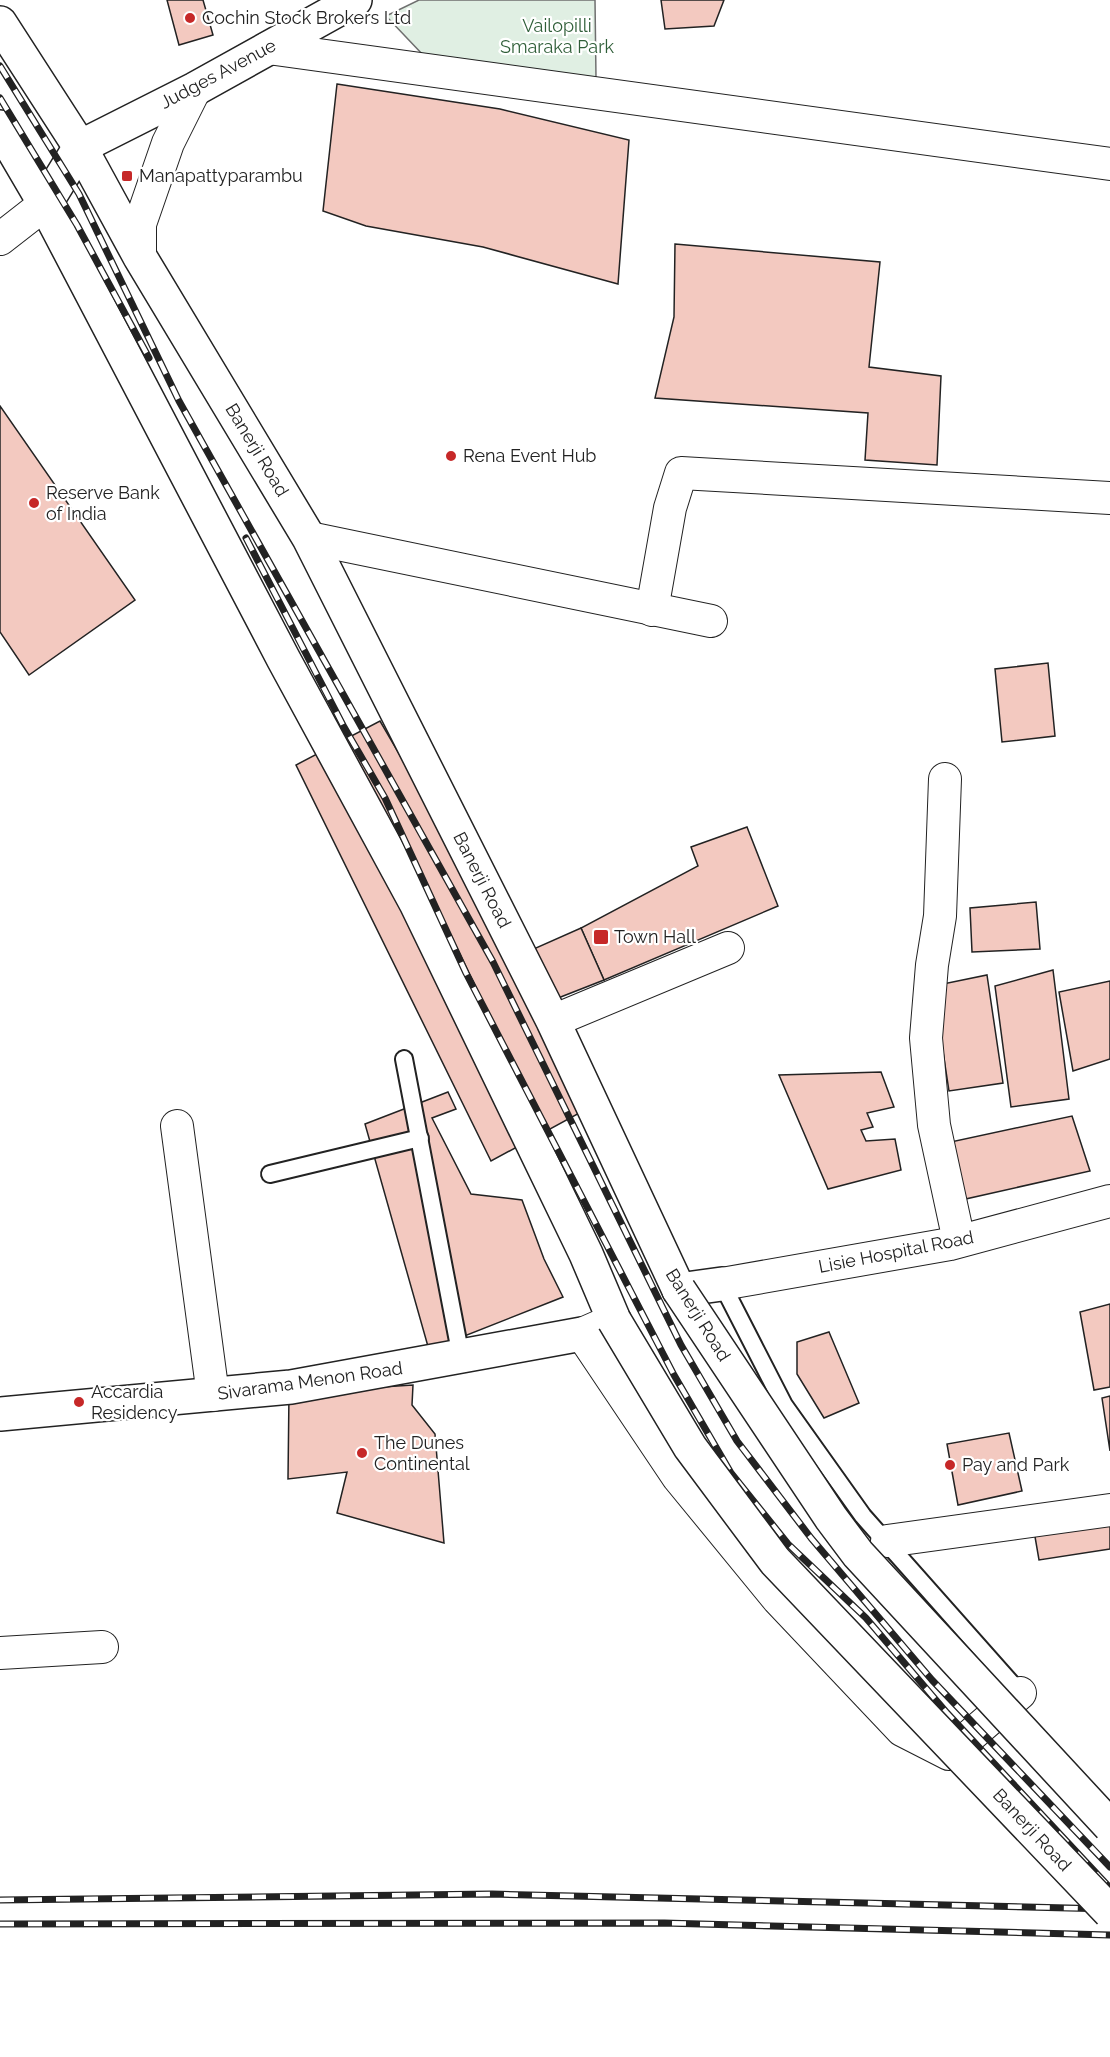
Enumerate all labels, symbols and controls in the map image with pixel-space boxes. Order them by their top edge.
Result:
place label: Cochin Stock Brokers Ltd [202,7,411,28]
marker: Cochin Stock Brokers Ltd [183,11,197,25]
park label: Vailopilli Smaraka Park [500,15,614,57]
street label: Judges Avenue [156,34,280,113]
place label: Manapattyparambu [139,165,303,186]
marker: Manapattyparambu [120,169,134,183]
street label: Banerji Road [221,399,293,500]
place label: Rena Event Hub [463,445,596,466]
marker: Rena Event Hub [444,449,458,463]
place label: Reserve Bank of India [46,482,160,524]
marker: Reserve Bank of India [27,496,41,510]
street label: Banerji Road [449,828,516,931]
place label: Town Hall [614,926,696,947]
marker: Town Hall [592,928,610,946]
street label: Lisie Hospital Road [816,1226,975,1277]
street label: Banerji Road [662,1265,735,1365]
street label: Sivarama Menon Road [216,1357,404,1404]
place label: Accardia Residency [91,1381,178,1423]
marker: Accardia Residency [72,1395,86,1409]
place label: The Dunes Continental [374,1432,470,1474]
marker: The Dunes Continental [355,1446,369,1460]
place label: Pay and Park [962,1454,1070,1475]
marker: Pay and Park [943,1458,957,1472]
street label: Banerji Road [989,1784,1076,1875]

